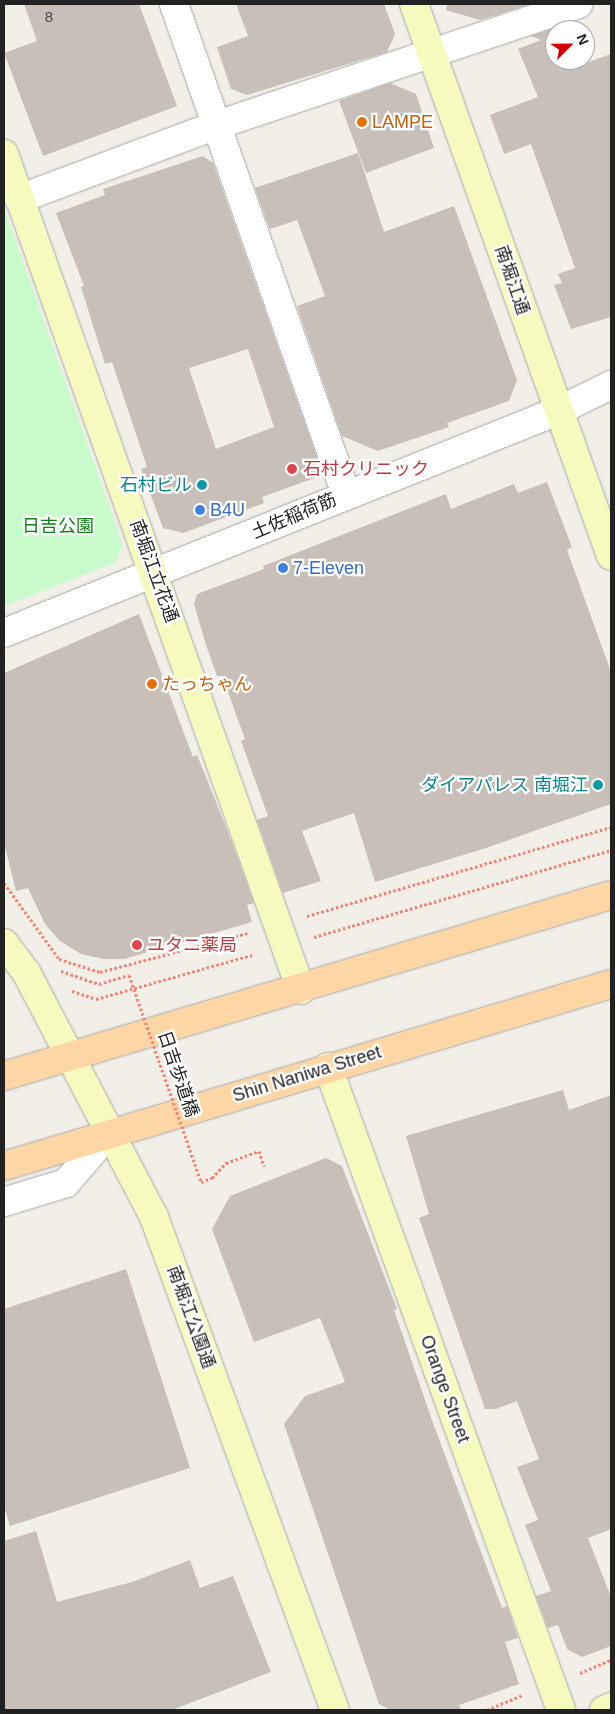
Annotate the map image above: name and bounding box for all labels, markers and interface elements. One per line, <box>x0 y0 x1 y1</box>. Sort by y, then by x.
house number: 8 <box>45 8 53 26</box>
north arrow <box>545 20 595 70</box>
text: N <box>574 32 592 47</box>
place label: LAMPE <box>372 111 433 133</box>
marker: LAMPE <box>356 116 368 128</box>
street label: 南堀江通 <box>490 242 534 318</box>
place label: 石村クリニック <box>303 458 429 480</box>
marker: 石村クリニック <box>285 462 299 476</box>
place label: 石村ビル <box>120 474 192 496</box>
marker: 石村ビル <box>196 479 208 491</box>
street label: 土佐稲荷筋 <box>248 488 340 544</box>
place label: B4U <box>210 499 245 521</box>
marker: B4U <box>194 504 206 516</box>
park label: 日吉公園 <box>22 515 94 537</box>
street label: 南堀江立花通 <box>125 517 183 625</box>
place label: 7-Eleven <box>293 557 364 579</box>
marker: 7-Eleven <box>277 562 289 574</box>
place label: たっちゃん <box>162 673 252 695</box>
marker: たっちゃん <box>146 678 158 690</box>
place label: ダイアパレス 南堀江 <box>421 774 588 796</box>
marker: ダイアパレス 南堀江 <box>592 779 604 791</box>
place label: ユタニ薬局 <box>147 934 237 956</box>
marker: ユタニ薬局 <box>131 939 143 951</box>
street label: 日吉歩道橋 <box>153 1028 203 1120</box>
street label: Shin Naniwa Street <box>230 1041 384 1107</box>
street label: 南堀江公園通 <box>162 1263 220 1371</box>
street label: Orange Street <box>416 1332 474 1446</box>

